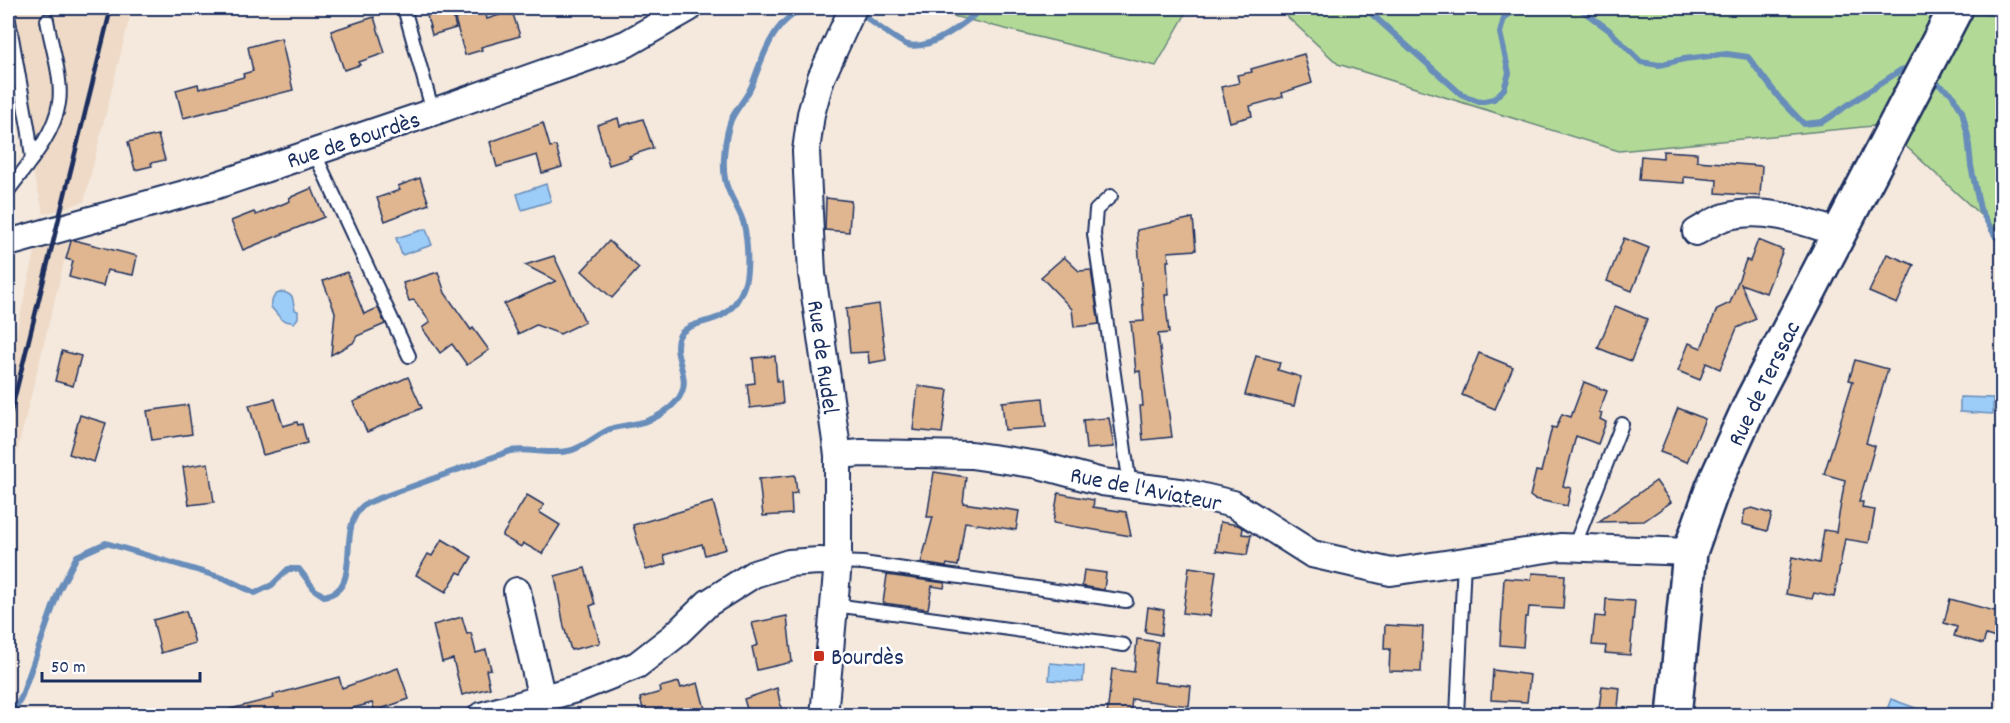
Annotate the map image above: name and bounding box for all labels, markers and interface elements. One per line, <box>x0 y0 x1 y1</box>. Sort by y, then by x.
street label: Rue de Bourdès <box>283 104 425 179</box>
street label: Rue de Rudel <box>796 298 846 417</box>
street label: Rue de Terssac <box>1721 316 1811 453</box>
street label: Rue de l'Aviateur <box>1067 460 1224 522</box>
place label: Bourdès <box>831 642 904 676</box>
scale bar <box>42 645 200 683</box>
marker: Bourdès <box>812 649 826 663</box>
text: 50 m <box>51 656 86 681</box>

